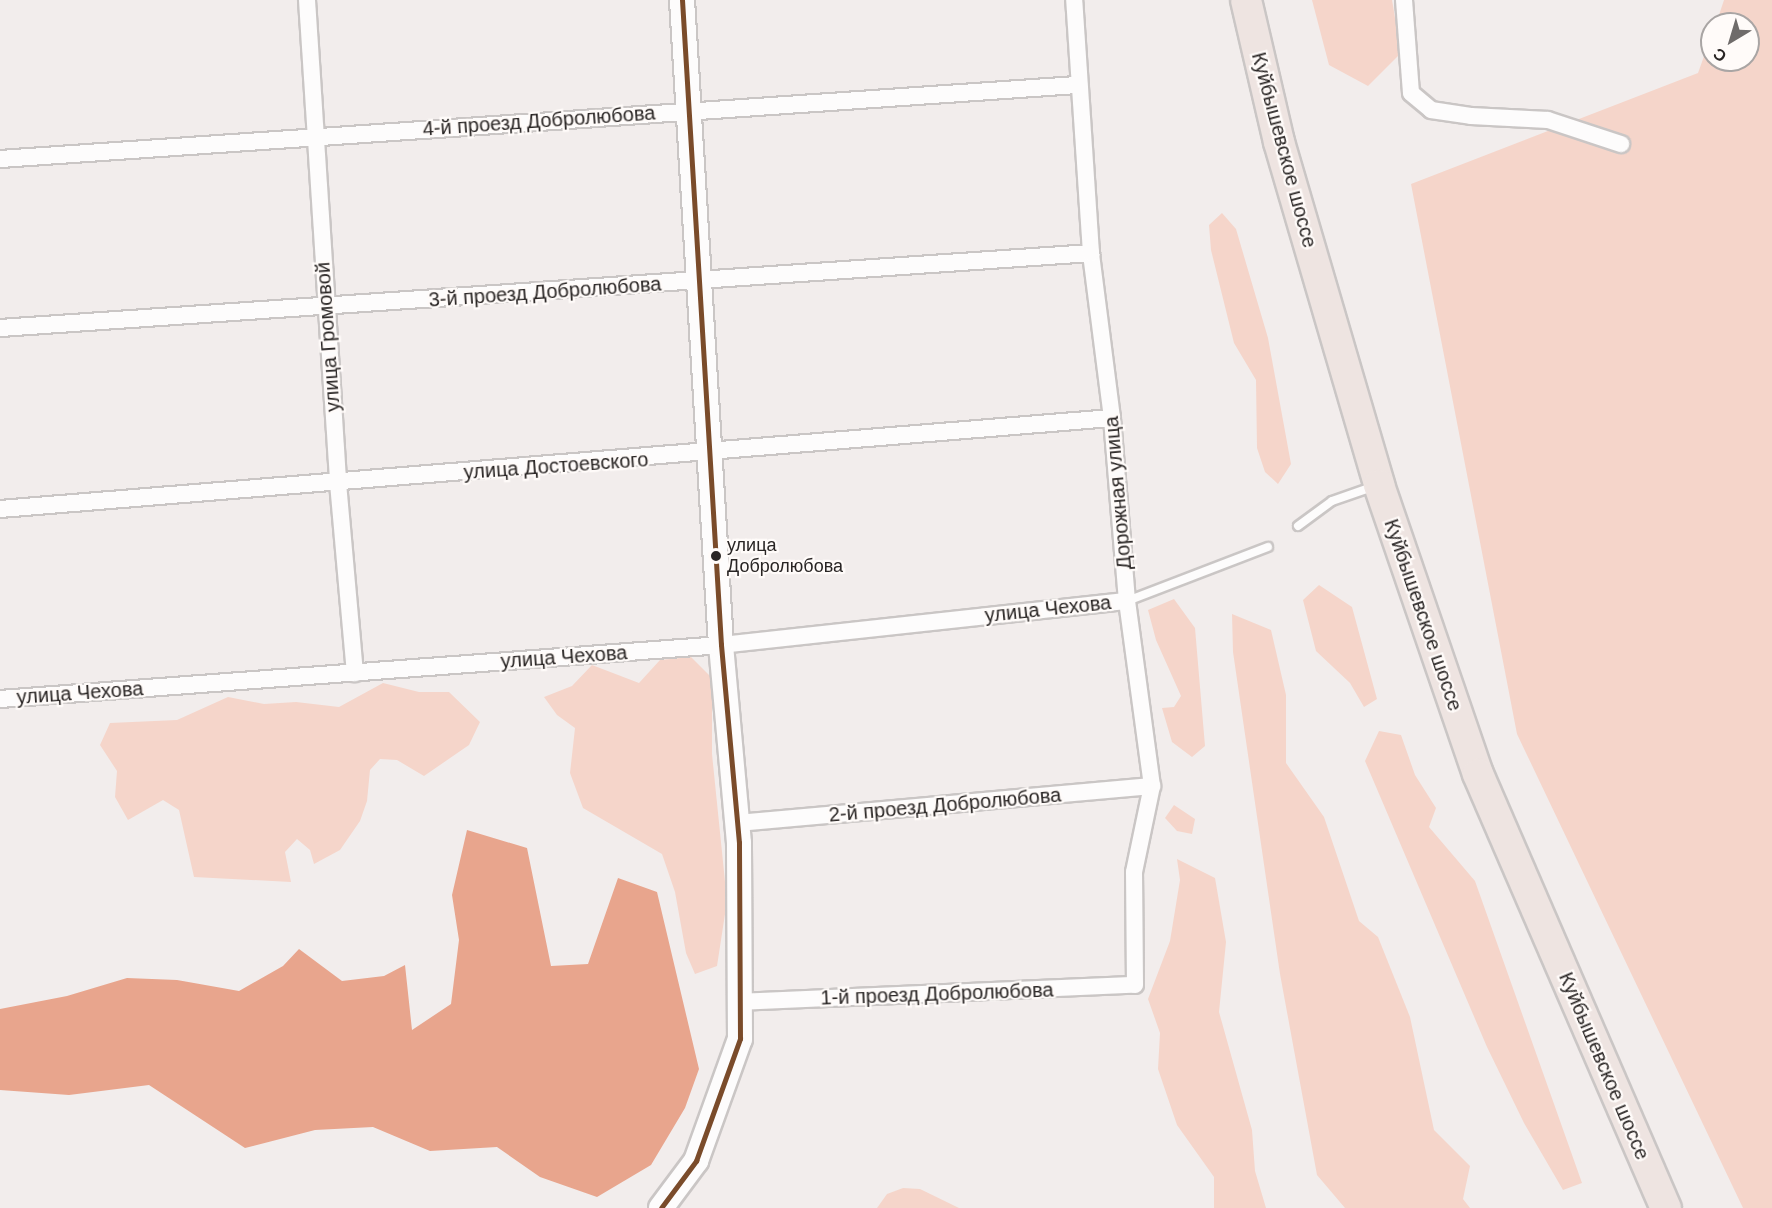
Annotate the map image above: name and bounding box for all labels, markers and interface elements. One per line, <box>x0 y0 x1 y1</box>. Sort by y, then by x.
north arrow <box>1700 12 1760 72</box>
text: С <box>1710 45 1730 65</box>
street label: Куйбышевское шоссе <box>1246 50 1322 250</box>
street label: 4-й проезд Добролюбова <box>422 101 656 141</box>
street label: улица Громовой <box>311 261 345 413</box>
street label: 3-й проезд Добролюбова <box>428 272 662 312</box>
street label: Дорожная улица <box>1099 415 1137 571</box>
street label: улица Достоевского <box>463 448 649 484</box>
street label: Куйбышевское шоссе <box>1379 516 1467 714</box>
place label: улица Добролюбова <box>727 535 843 578</box>
marker: улица Добролюбова <box>710 550 722 562</box>
street label: улица Чехова <box>984 590 1112 628</box>
street label: улица Чехова <box>500 641 628 673</box>
street label: улица Чехова <box>16 677 144 709</box>
street label: 2-й проезд Добролюбова <box>828 783 1062 827</box>
street label: Куйбышевское шоссе <box>1554 969 1654 1163</box>
street label: 1-й проезд Добролюбова <box>820 978 1054 1010</box>

